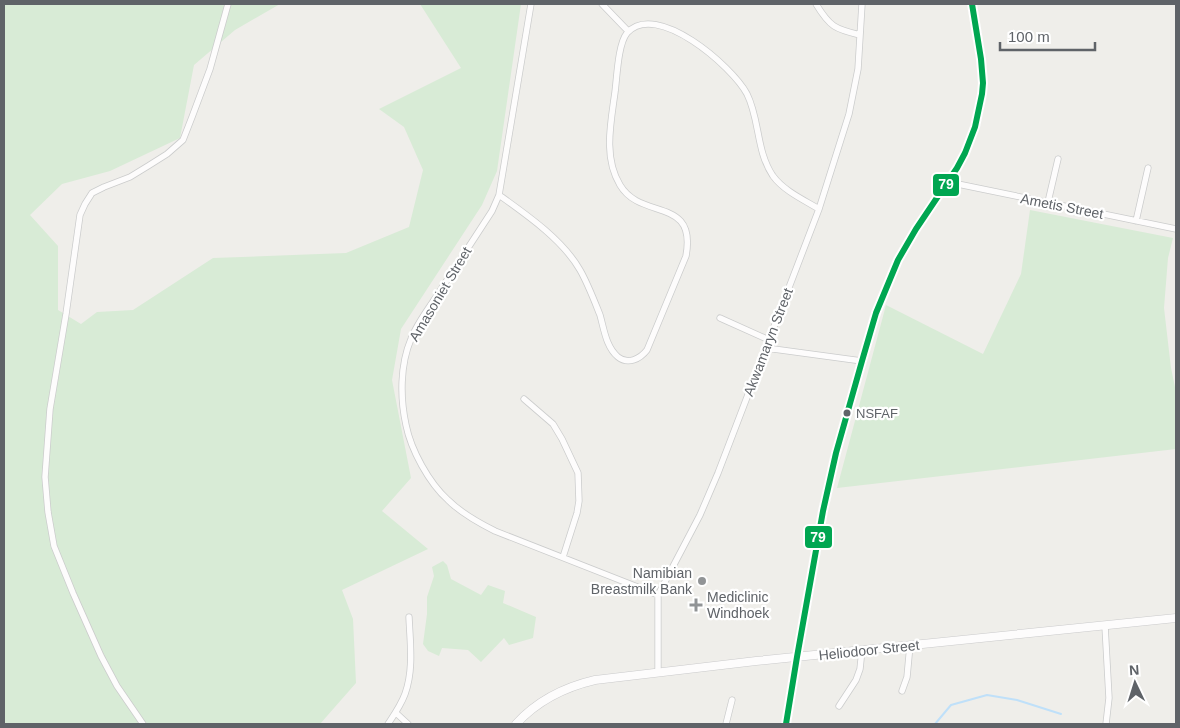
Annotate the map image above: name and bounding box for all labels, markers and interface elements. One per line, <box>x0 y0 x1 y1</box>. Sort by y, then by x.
scale bar <box>1000 20 1095 52</box>
text: 100 m <box>1008 28 1050 45</box>
line badge: 79 <box>932 173 960 197</box>
text: 79 <box>938 176 954 192</box>
street label: Ametis Street <box>1019 190 1105 222</box>
street label: Amasoniet Street <box>405 244 475 344</box>
street label: Akwamaryn Street <box>740 286 796 398</box>
place label: NSFAF <box>856 406 898 421</box>
marker: NSFAF <box>842 408 852 418</box>
line badge: 79 <box>804 525 833 549</box>
text: 79 <box>810 529 826 545</box>
place label: Namibian Breastmilk Bank <box>591 565 693 597</box>
marker: Namibian Breastmilk Bank <box>696 575 708 587</box>
place label: Mediclinic Windhoek <box>707 589 770 621</box>
marker: Mediclinic Windhoek <box>689 598 703 612</box>
street label: Heliodoor Street <box>818 637 920 663</box>
north arrow <box>1110 658 1160 708</box>
text: N <box>1128 662 1140 678</box>

